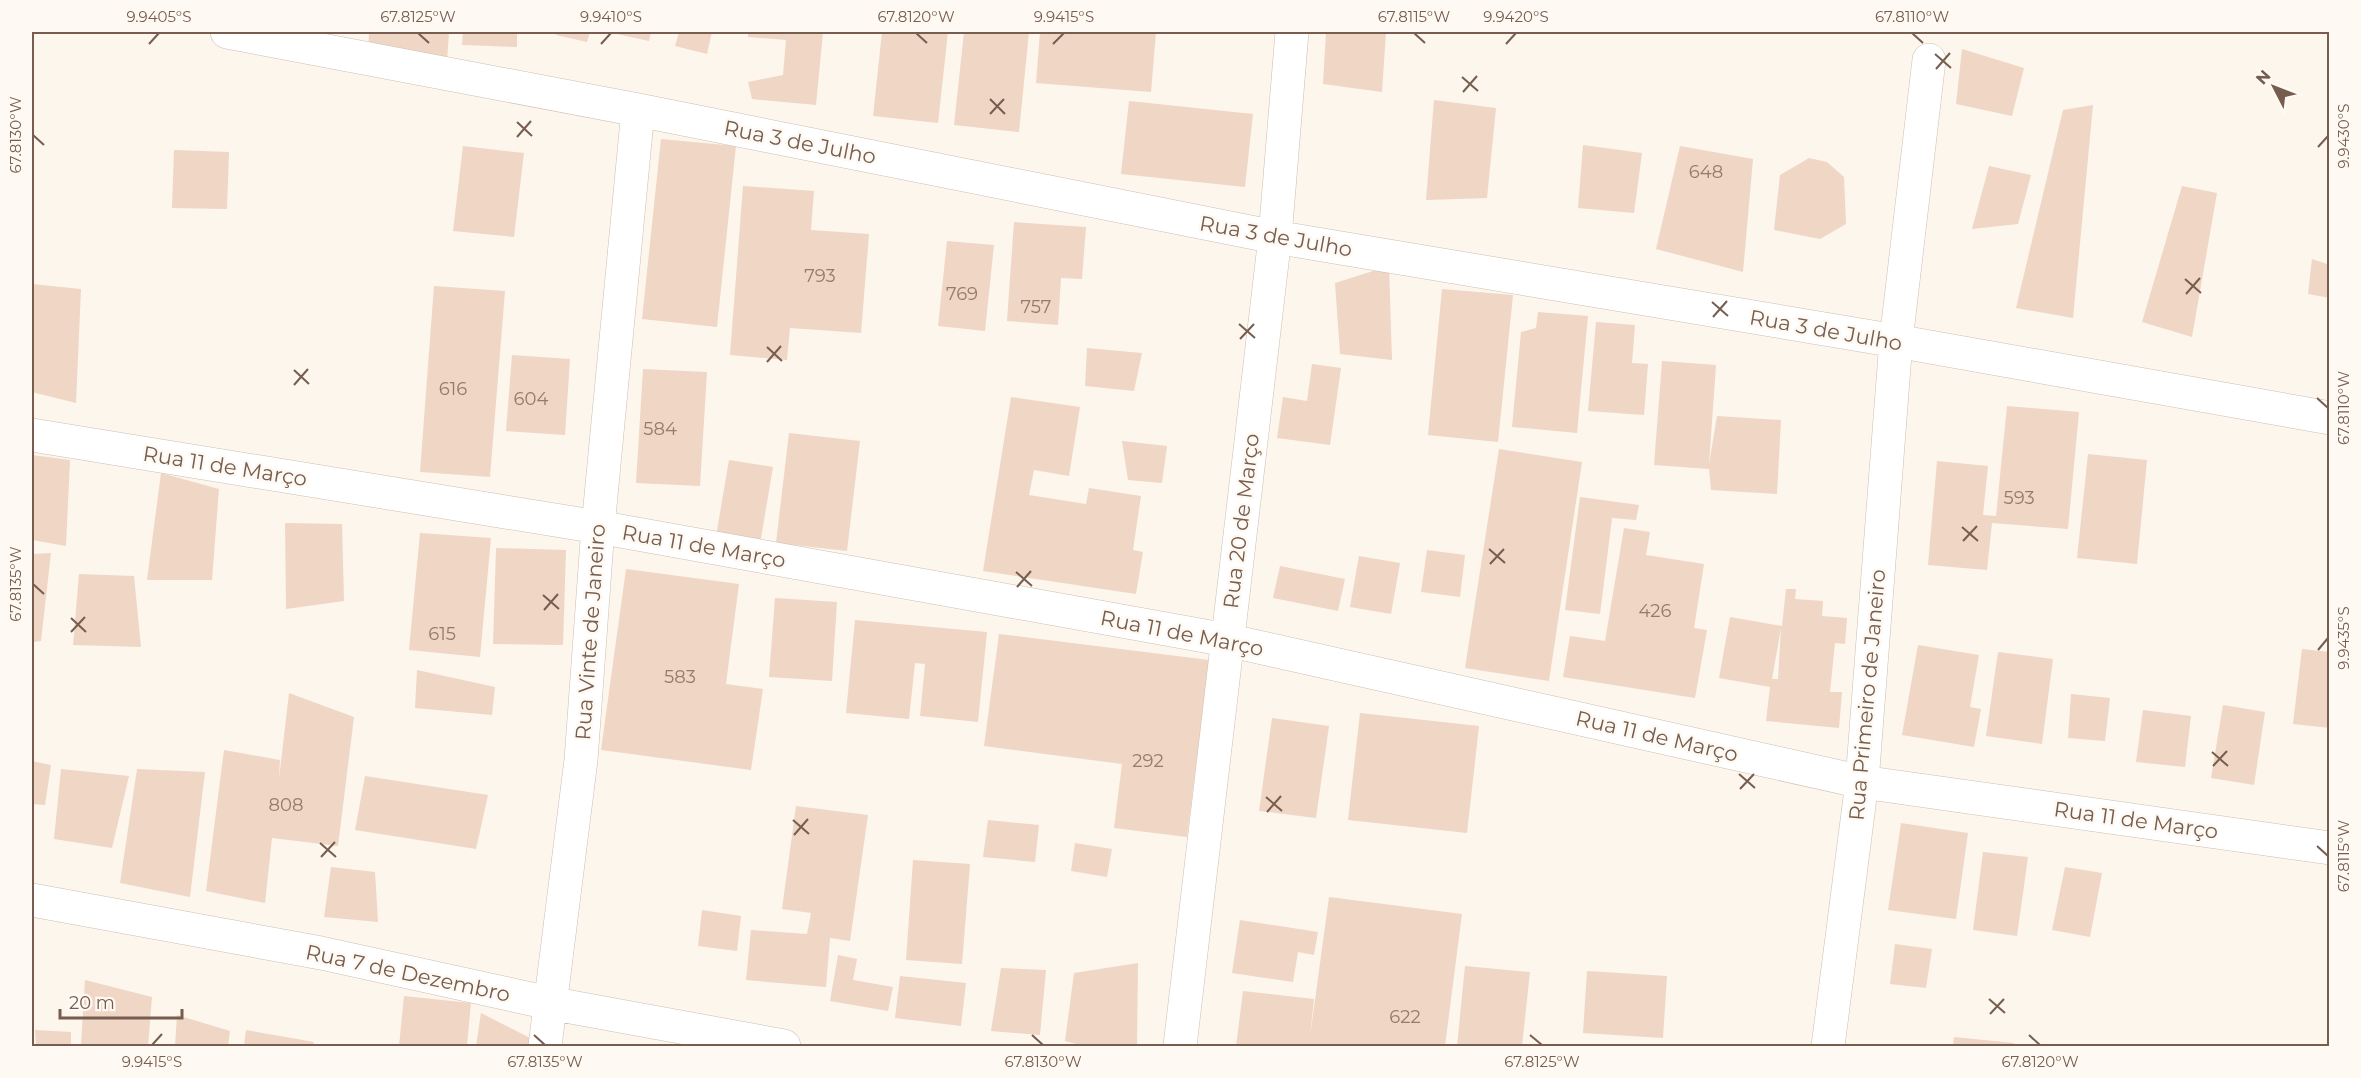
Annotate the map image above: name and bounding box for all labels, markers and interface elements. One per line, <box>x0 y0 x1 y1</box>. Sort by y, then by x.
text: 9.9405°S <box>126 7 192 26</box>
text: 67.8125°W <box>380 7 456 26</box>
text: 9.9410°S <box>580 7 642 26</box>
text: 67.8120°W <box>877 7 955 26</box>
text: 9.9415°S <box>1034 7 1094 26</box>
text: 67.8115°W <box>1378 7 1451 26</box>
text: 9.9420°S <box>1483 7 1549 26</box>
text: 67.8110°W <box>1875 7 1949 26</box>
north arrow <box>2244 57 2304 117</box>
text: N <box>2252 66 2275 88</box>
text: 67.8130°W <box>6 96 25 174</box>
text: 9.9430°S <box>2334 103 2353 169</box>
street label: Rua 3 de Julho <box>722 115 878 169</box>
house number: 648 <box>1689 161 1723 183</box>
street label: Rua 3 de Julho <box>1198 210 1354 262</box>
house number: 793 <box>804 265 836 287</box>
house number: 769 <box>946 283 978 305</box>
house number: 757 <box>1021 296 1051 318</box>
street label: Rua 3 de Julho <box>1748 304 1904 356</box>
text: 67.8110°W <box>2334 371 2353 445</box>
house number: 616 <box>439 378 467 400</box>
house number: 604 <box>514 388 548 410</box>
house number: 584 <box>643 418 677 440</box>
street label: Rua 20 de Março <box>1218 432 1264 610</box>
street label: Rua 11 de Março <box>141 441 309 491</box>
house number: 593 <box>2003 487 2035 509</box>
street label: Rua 11 de Março <box>620 519 788 573</box>
street label: Rua Vinte de Janeiro <box>570 523 610 741</box>
text: 67.8135°W <box>6 546 25 622</box>
street label: Rua Primeiro de Janeiro <box>1844 568 1890 822</box>
house number: 426 <box>1638 600 1672 622</box>
street label: Rua 11 de Março <box>1098 605 1266 661</box>
text: 9.9435°S <box>2334 606 2353 670</box>
house number: 615 <box>428 623 456 645</box>
house number: 583 <box>664 666 696 688</box>
street label: Rua 11 de Março <box>1573 705 1741 767</box>
house number: 292 <box>1132 750 1164 772</box>
house number: 808 <box>269 794 303 816</box>
street label: Rua 11 de Março <box>2052 796 2220 844</box>
text: 67.8115°W <box>2334 819 2353 892</box>
street label: Rua 7 de Dezembro <box>303 939 513 1007</box>
scale bar <box>60 982 182 1020</box>
text: 20 m <box>69 992 115 1014</box>
house number: 622 <box>1389 1006 1421 1028</box>
text: 9.9415°S <box>122 1052 182 1071</box>
text: 67.8135°W <box>507 1052 583 1071</box>
text: 67.8130°W <box>1004 1052 1082 1071</box>
text: 67.8125°W <box>1504 1052 1580 1071</box>
text: 67.8120°W <box>2001 1052 2079 1071</box>

